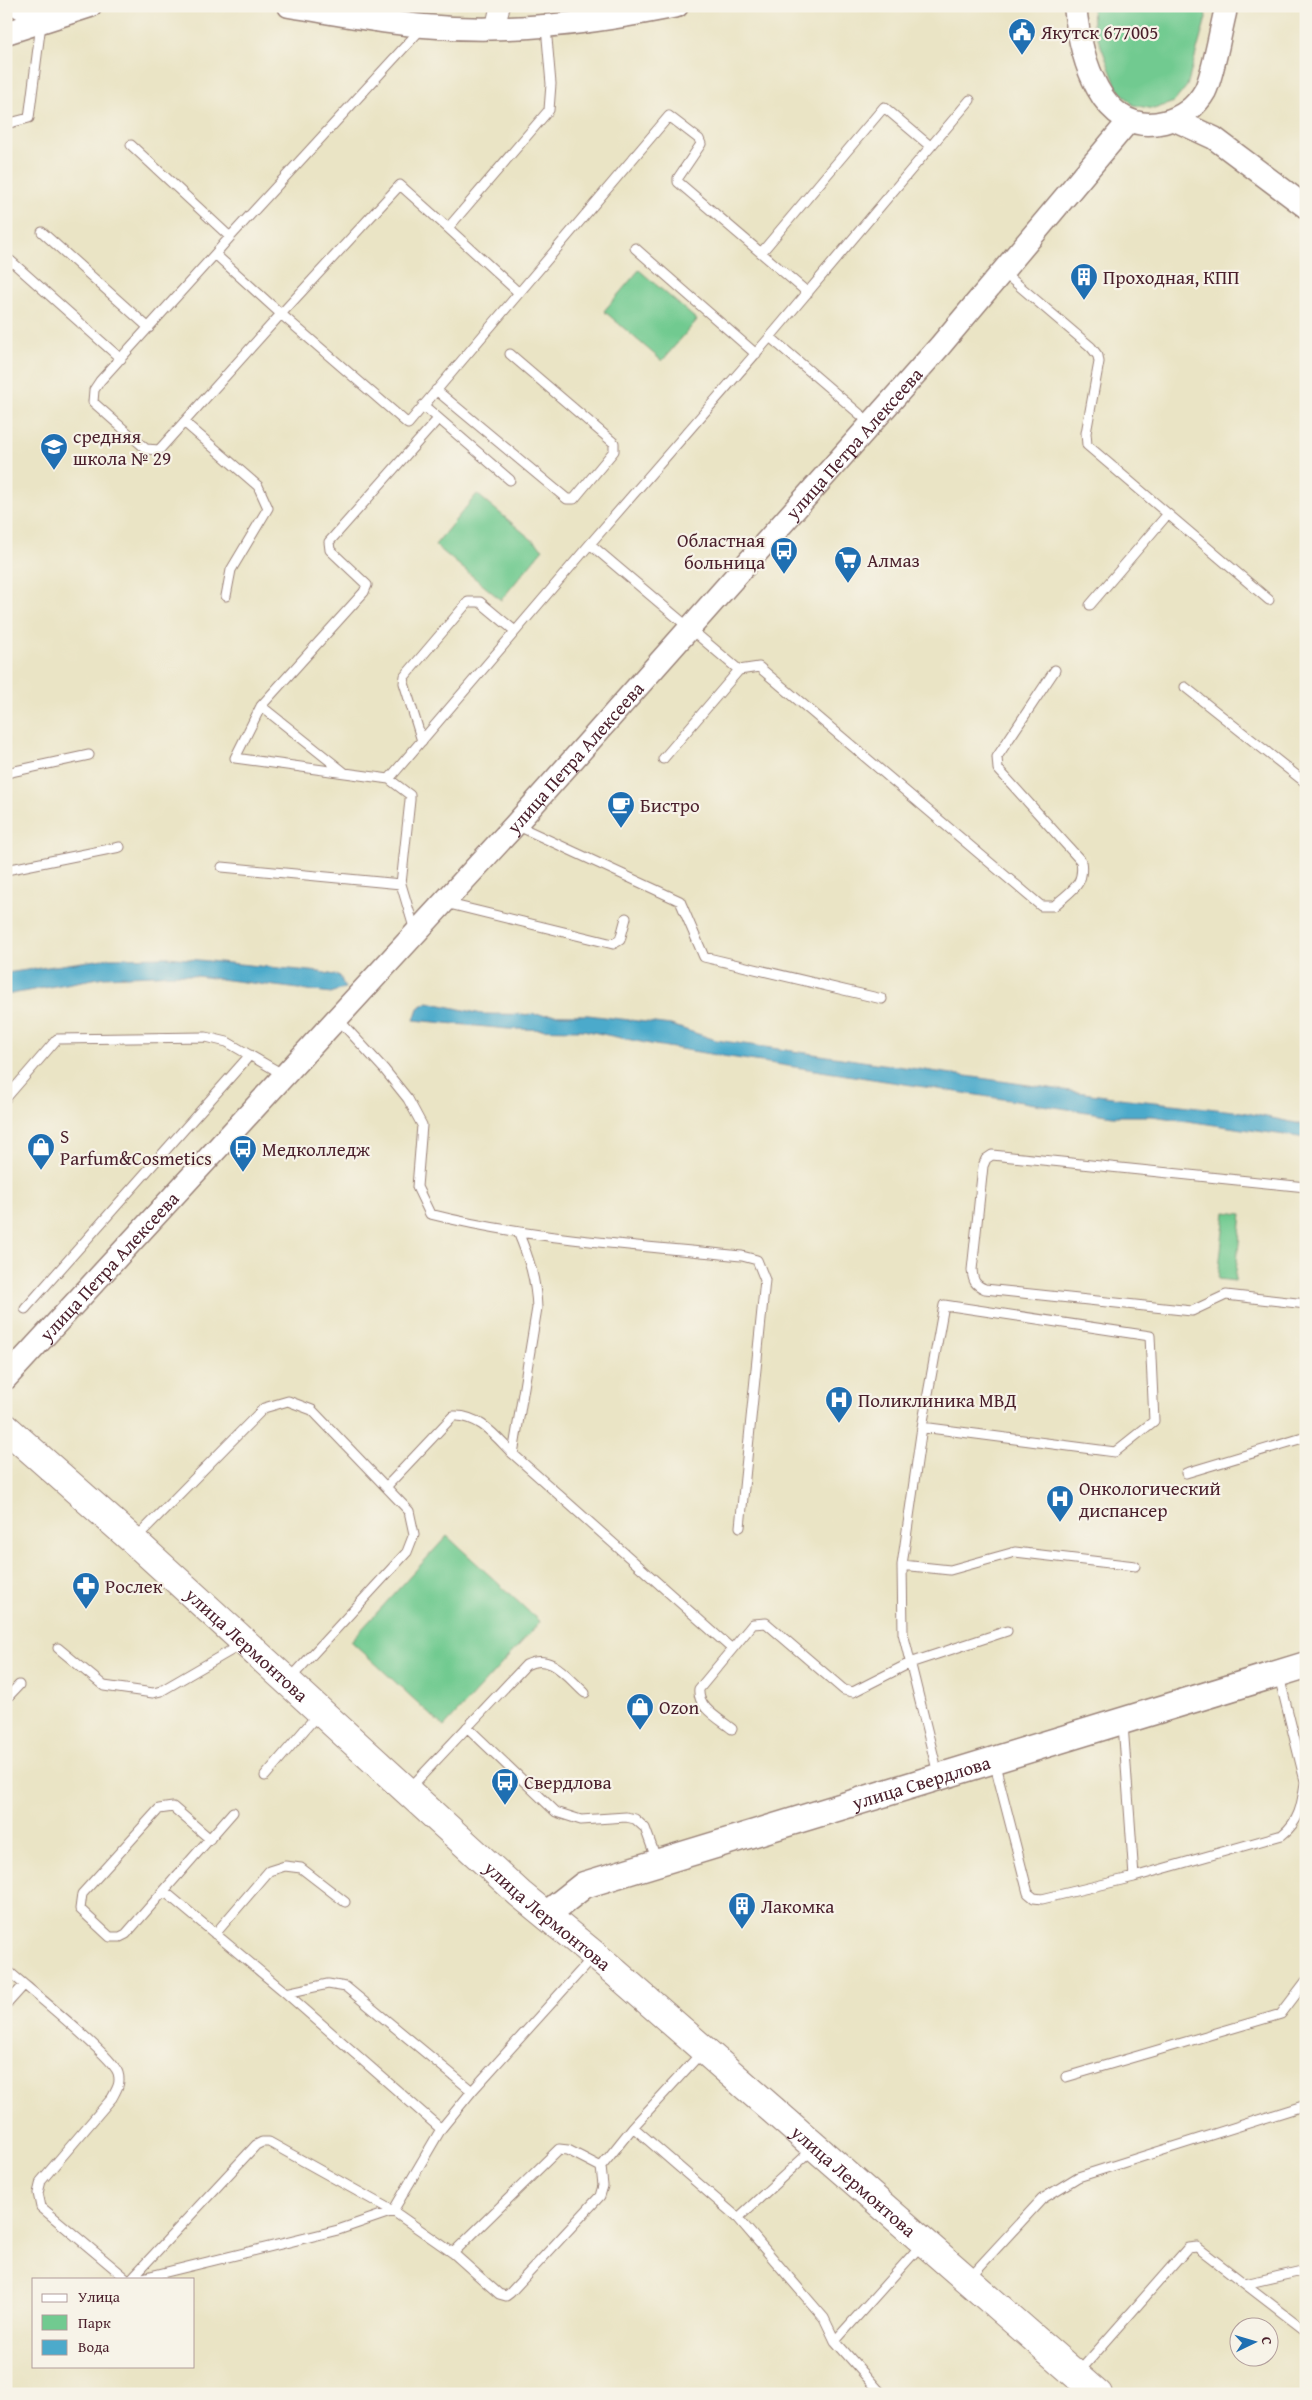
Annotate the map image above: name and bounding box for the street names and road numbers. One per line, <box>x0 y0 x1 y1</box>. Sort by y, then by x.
street label: улица Петра Алексеева <box>778 361 929 526</box>
street label: улица Петра Алексеева <box>499 675 650 840</box>
street label: улица Петра Алексеева <box>32 1185 185 1348</box>
street label: улица Лермонтова <box>178 1580 315 1708</box>
street label: улица Свердлова <box>848 1748 994 1817</box>
street label: улица Лермонтова <box>477 1853 617 1977</box>
street label: улица Лермонтова <box>784 2118 923 2243</box>

